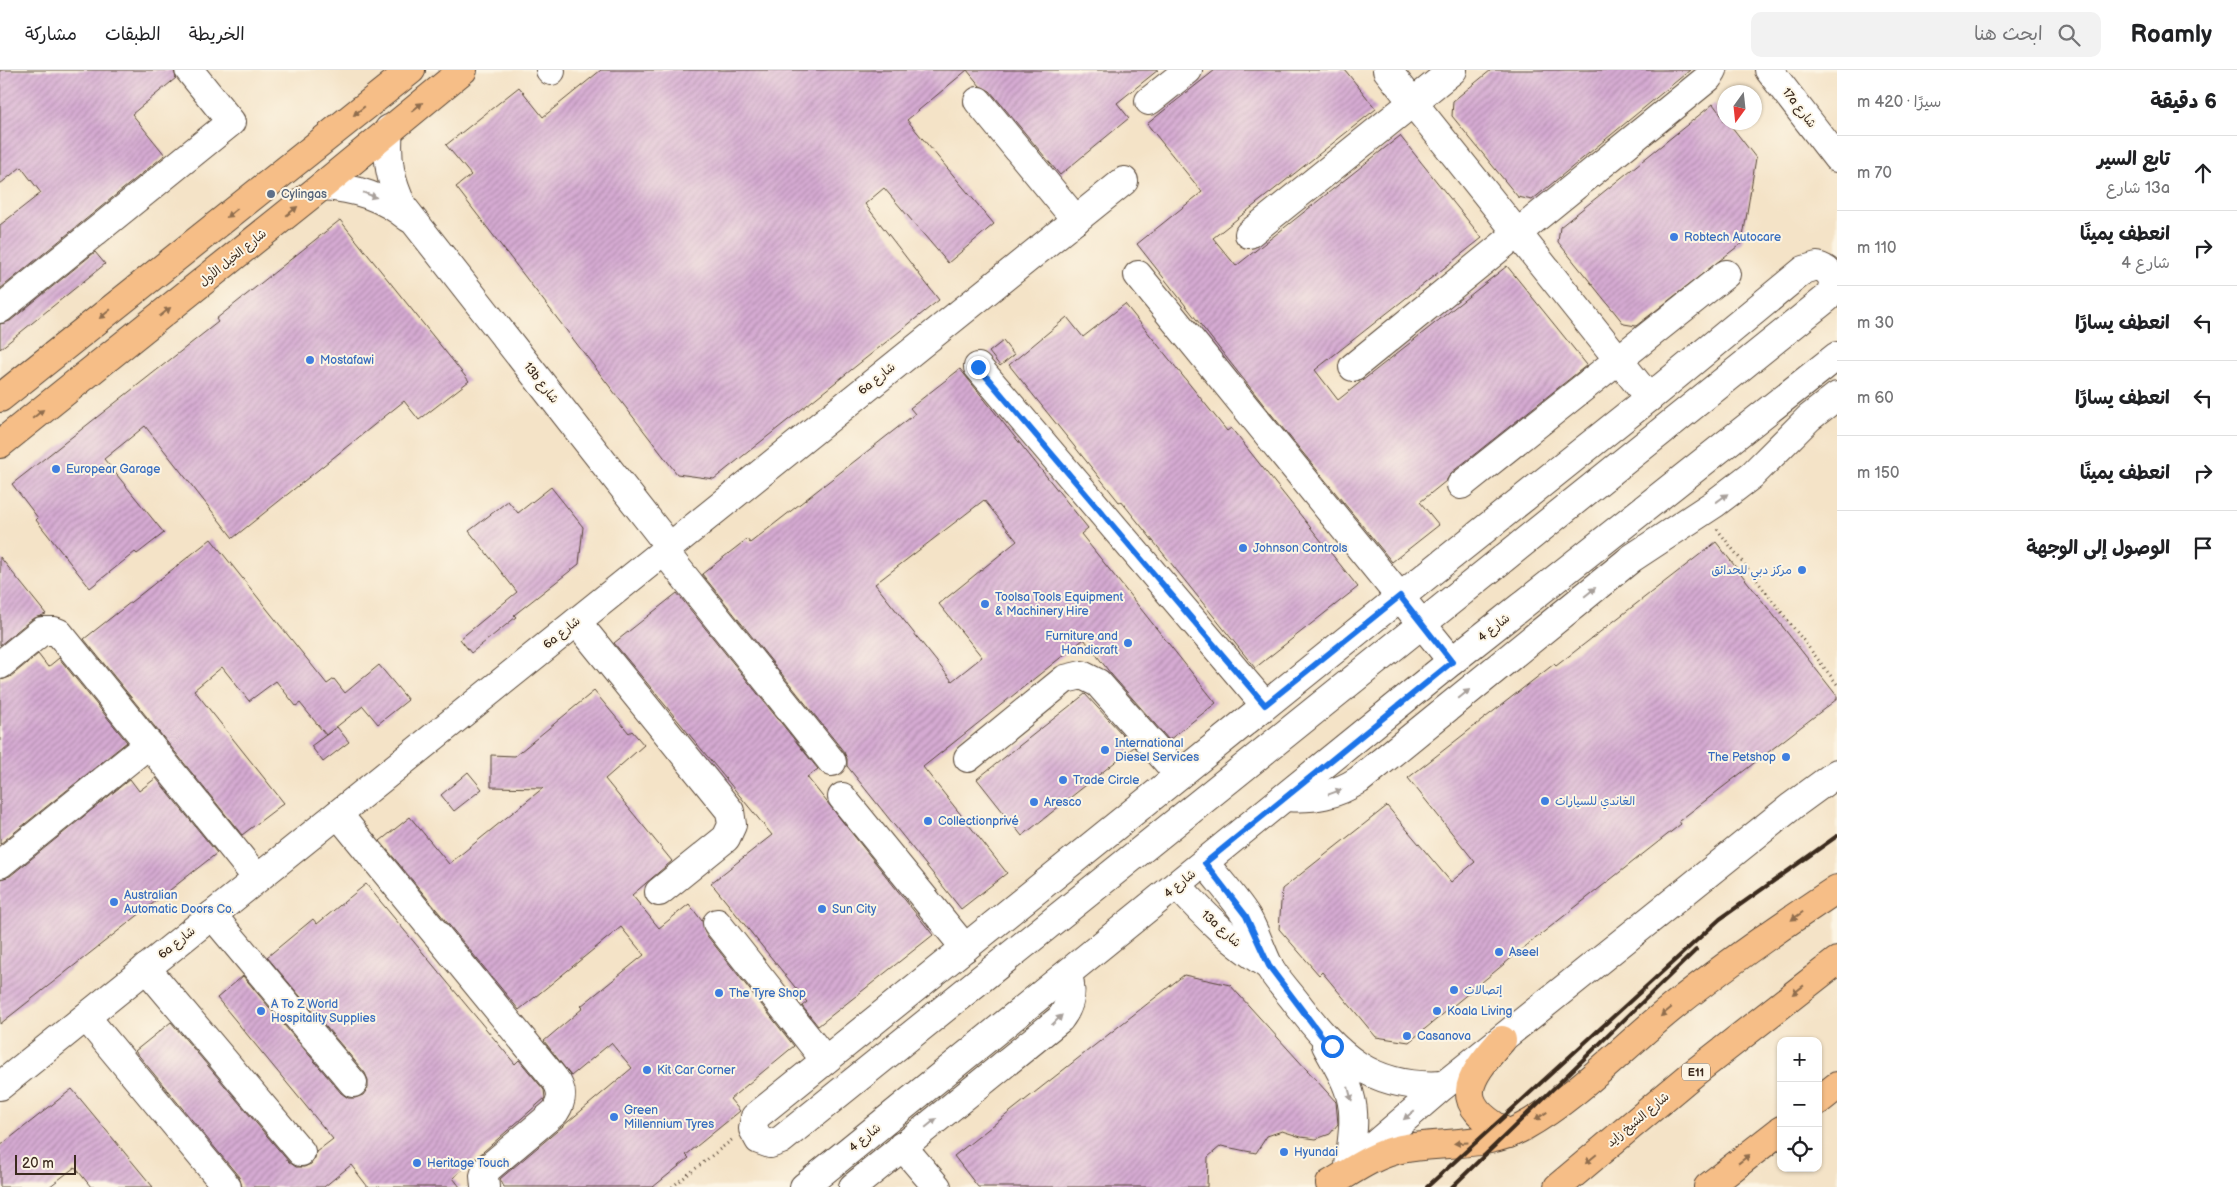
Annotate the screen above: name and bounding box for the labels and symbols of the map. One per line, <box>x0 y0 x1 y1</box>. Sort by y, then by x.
north arrow <box>1717 85 1762 130</box>
street label: 17a شارع <box>1778 85 1819 132</box>
one-way arrow <box>410 102 423 113</box>
one-way arrow <box>353 106 366 117</box>
place label: Cylingas <box>281 187 327 202</box>
marker: Cylingas <box>265 188 277 200</box>
one-way arrow <box>363 191 378 199</box>
one-way arrow <box>285 205 298 216</box>
one-way arrow <box>226 207 239 218</box>
street label: شارع الخيل الأول <box>196 225 270 291</box>
place label: Robtech Autocare <box>1684 230 1781 245</box>
marker: Robtech Autocare <box>1668 231 1680 243</box>
one-way arrow <box>158 307 171 318</box>
one-way arrow <box>98 309 112 319</box>
place label: Mostafawi <box>320 353 374 368</box>
marker: Mostafawi <box>304 354 316 366</box>
route end <box>967 356 990 379</box>
street label: 13b شارع <box>520 359 562 407</box>
street label: 6a شارع <box>855 360 899 399</box>
one-way arrow <box>31 409 45 419</box>
place label: Europear Garage <box>66 462 160 477</box>
marker: Europear Garage <box>50 463 62 475</box>
one-way arrow <box>1716 493 1729 503</box>
place label: Johnson Controls <box>1253 541 1347 556</box>
marker: Johnson Controls <box>1237 542 1249 554</box>
place label: مركز دبي للحدائق <box>1712 563 1792 581</box>
marker: مركز دبي للحدائق <box>1796 564 1808 576</box>
one-way arrow <box>1583 586 1596 597</box>
place label: Toolsa Tools Equipment & Machinery Hire <box>995 590 1123 619</box>
marker: Toolsa Tools Equipment & Machinery Hire <box>979 598 991 610</box>
street label: شارع 4 <box>1475 611 1514 646</box>
street label: 6a شارع <box>540 614 584 653</box>
place label: Furniture and Handicraft <box>1045 629 1118 658</box>
marker: Furniture and Handicraft <box>1122 637 1134 649</box>
one-way arrow <box>1457 689 1470 700</box>
place label: International Diesel Services <box>1115 736 1199 765</box>
marker: International Diesel Services <box>1099 744 1111 756</box>
place label: The Petshop <box>1708 750 1776 765</box>
marker: The Petshop <box>1780 751 1792 763</box>
place label: Trade Circle <box>1073 773 1139 788</box>
marker: Trade Circle <box>1057 774 1069 786</box>
one-way arrow <box>1328 788 1343 796</box>
place label: الغاندي للسيارات <box>1555 794 1635 810</box>
place label: Aresco <box>1044 795 1082 810</box>
marker: الغاندي للسيارات <box>1539 795 1551 807</box>
marker: Aresco <box>1028 796 1040 808</box>
place label: Collectionprivé <box>938 814 1019 829</box>
marker: Collectionprivé <box>922 815 934 827</box>
street label: شارع 4 <box>1161 867 1200 902</box>
place label: Australian Automatic Doors Co. <box>124 888 234 917</box>
marker: Australian Automatic Doors Co. <box>108 896 120 908</box>
place label: Sun City <box>832 902 877 917</box>
marker: Sun City <box>816 903 828 915</box>
street label: 13a شارع <box>1197 907 1244 951</box>
one-way arrow <box>1790 911 1804 921</box>
street label: 6a شارع <box>155 924 199 963</box>
place label: Aseel <box>1509 945 1539 960</box>
marker: Aseel <box>1493 946 1505 958</box>
place label: إتصالات <box>1464 983 1502 998</box>
marker: إتصالات <box>1448 984 1460 996</box>
one-way arrow <box>1792 985 1805 996</box>
place label: The Tyre Shop <box>729 986 806 1001</box>
marker: The Tyre Shop <box>713 987 725 999</box>
place label: A To Z World Hospitality Supplies <box>271 997 376 1026</box>
place label: Koala Living <box>1447 1004 1512 1019</box>
marker: A To Z World Hospitality Supplies <box>255 1005 267 1017</box>
marker: Koala Living <box>1431 1005 1443 1017</box>
one-way arrow <box>1660 1007 1673 1018</box>
one-way arrow <box>1051 1014 1063 1026</box>
place label: Casanova <box>1417 1029 1471 1044</box>
marker: Casanova <box>1401 1030 1413 1042</box>
route start <box>1321 1035 1344 1058</box>
place label: Kit Car Corner <box>657 1063 736 1078</box>
marker: Kit Car Corner <box>641 1064 653 1076</box>
road number: E11 <box>1682 1064 1710 1080</box>
one-way arrow <box>1346 1087 1354 1102</box>
street label: شارع الشيخ زايد <box>1604 1089 1673 1151</box>
place label: Green Millennium Tyres <box>624 1103 714 1132</box>
one-way arrow <box>1403 1109 1416 1120</box>
marker: Green Millennium Tyres <box>608 1111 620 1123</box>
one-way arrow <box>1534 1111 1547 1121</box>
one-way arrow <box>924 1117 937 1128</box>
street label: شارع 4 <box>846 1121 885 1156</box>
one-way arrow <box>1453 1139 1469 1147</box>
place label: Hyundai <box>1294 1145 1338 1160</box>
marker: Hyundai <box>1278 1146 1290 1158</box>
scale bar <box>15 1152 76 1175</box>
one-way arrow <box>1585 1153 1597 1165</box>
one-way arrow <box>1738 1153 1751 1164</box>
place label: Heritage Touch <box>427 1156 510 1171</box>
marker: Heritage Touch <box>411 1157 423 1169</box>

